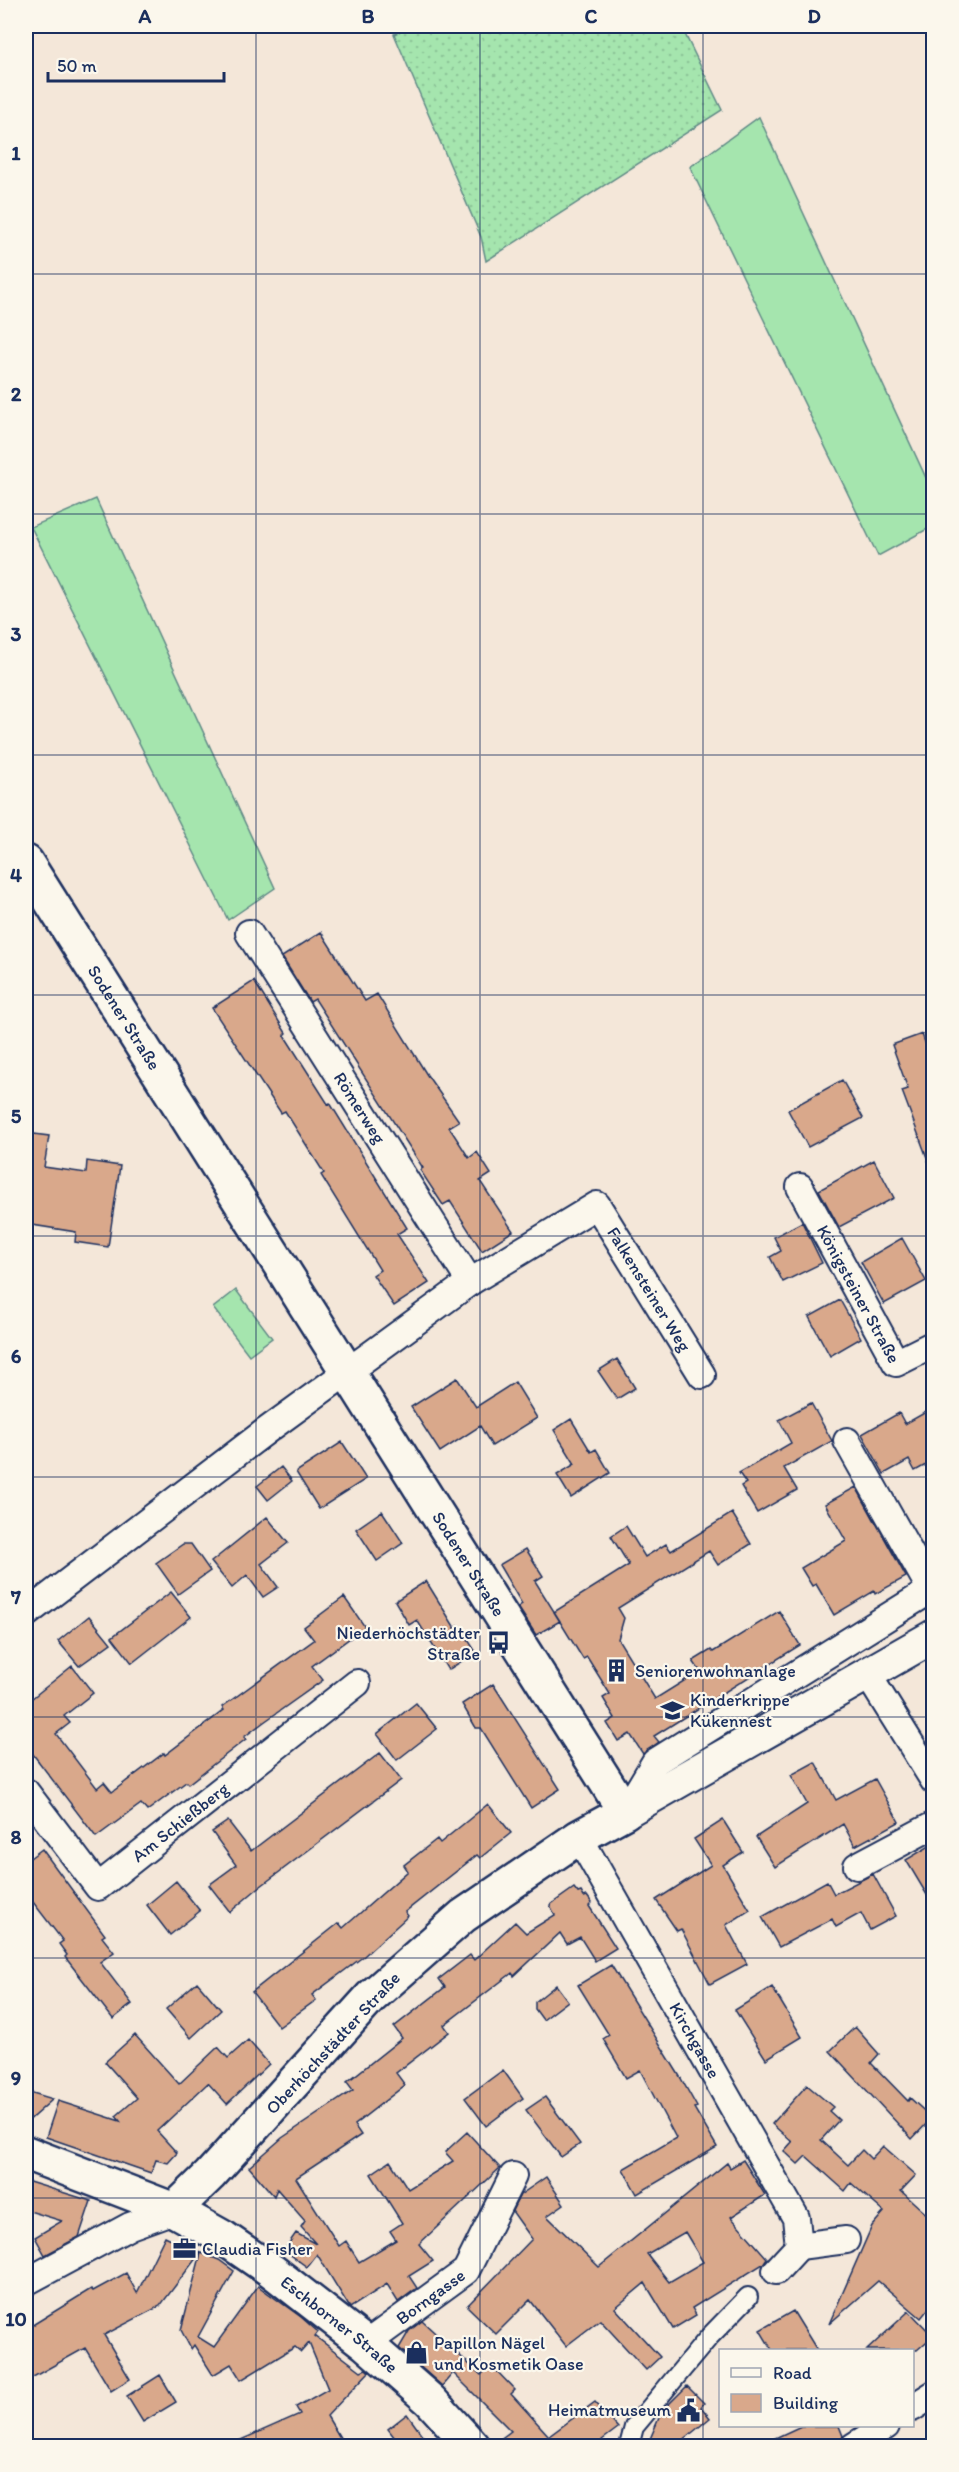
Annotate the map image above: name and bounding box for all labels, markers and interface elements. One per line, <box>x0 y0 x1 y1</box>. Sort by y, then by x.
text: A <box>138 4 152 28</box>
text: B <box>362 4 375 28</box>
text: C <box>585 4 598 28</box>
text: D <box>807 4 821 28</box>
scale bar <box>48 45 224 83</box>
text: 50 m <box>57 55 97 77</box>
text: 1 <box>11 141 21 165</box>
text: 2 <box>11 382 22 406</box>
text: 3 <box>11 622 22 646</box>
text: 4 <box>10 863 22 887</box>
street label: Sodener Straße <box>83 961 165 1074</box>
street label: Römerweg <box>329 1068 391 1148</box>
text: 5 <box>11 1104 22 1128</box>
street label: Königsteiner Straße <box>812 1221 905 1367</box>
street label: Falkensteiner Weg <box>602 1223 696 1356</box>
text: 6 <box>11 1344 22 1368</box>
street label: Sodener Straße <box>427 1507 510 1621</box>
text: 7 <box>10 1585 21 1609</box>
place label: Niederhöchstädter Straße <box>336 1622 481 1665</box>
bus stop icon: Niederhöchstädter Straße <box>485 1630 511 1656</box>
building icon: Seniorenwohnanlage <box>604 1658 630 1684</box>
place label: Seniorenwohnanlage <box>635 1660 796 1682</box>
place label: Kinderkrippe Kükennest <box>690 1689 790 1732</box>
school or university icon: Kinderkrippe Kükennest <box>659 1697 685 1723</box>
street label: Am Schießberg <box>128 1777 234 1867</box>
text: 8 <box>11 1825 22 1849</box>
street label: Oberhöchstädter Straße <box>261 1967 405 2119</box>
street label: Kirchgasse <box>664 1998 725 2082</box>
text: 9 <box>11 2066 21 2090</box>
office icon: Claudia Fisher <box>171 2236 197 2262</box>
place label: Claudia Fisher <box>202 2238 313 2260</box>
street label: Borngasse <box>392 2264 470 2329</box>
street label: Eschborner Straße <box>276 2271 403 2378</box>
text: 10 <box>5 2307 27 2331</box>
place label: Papillon Nägel und Kosmetik Oase <box>434 2332 584 2375</box>
shop icon: Papillon Nägel und Kosmetik Oase <box>403 2340 429 2366</box>
legend <box>719 2349 914 2427</box>
text: Road <box>773 2362 812 2384</box>
text: Building <box>773 2392 839 2414</box>
public building icon: Heimatmuseum <box>676 2397 702 2423</box>
place label: Heimatmuseum <box>548 2399 672 2421</box>

